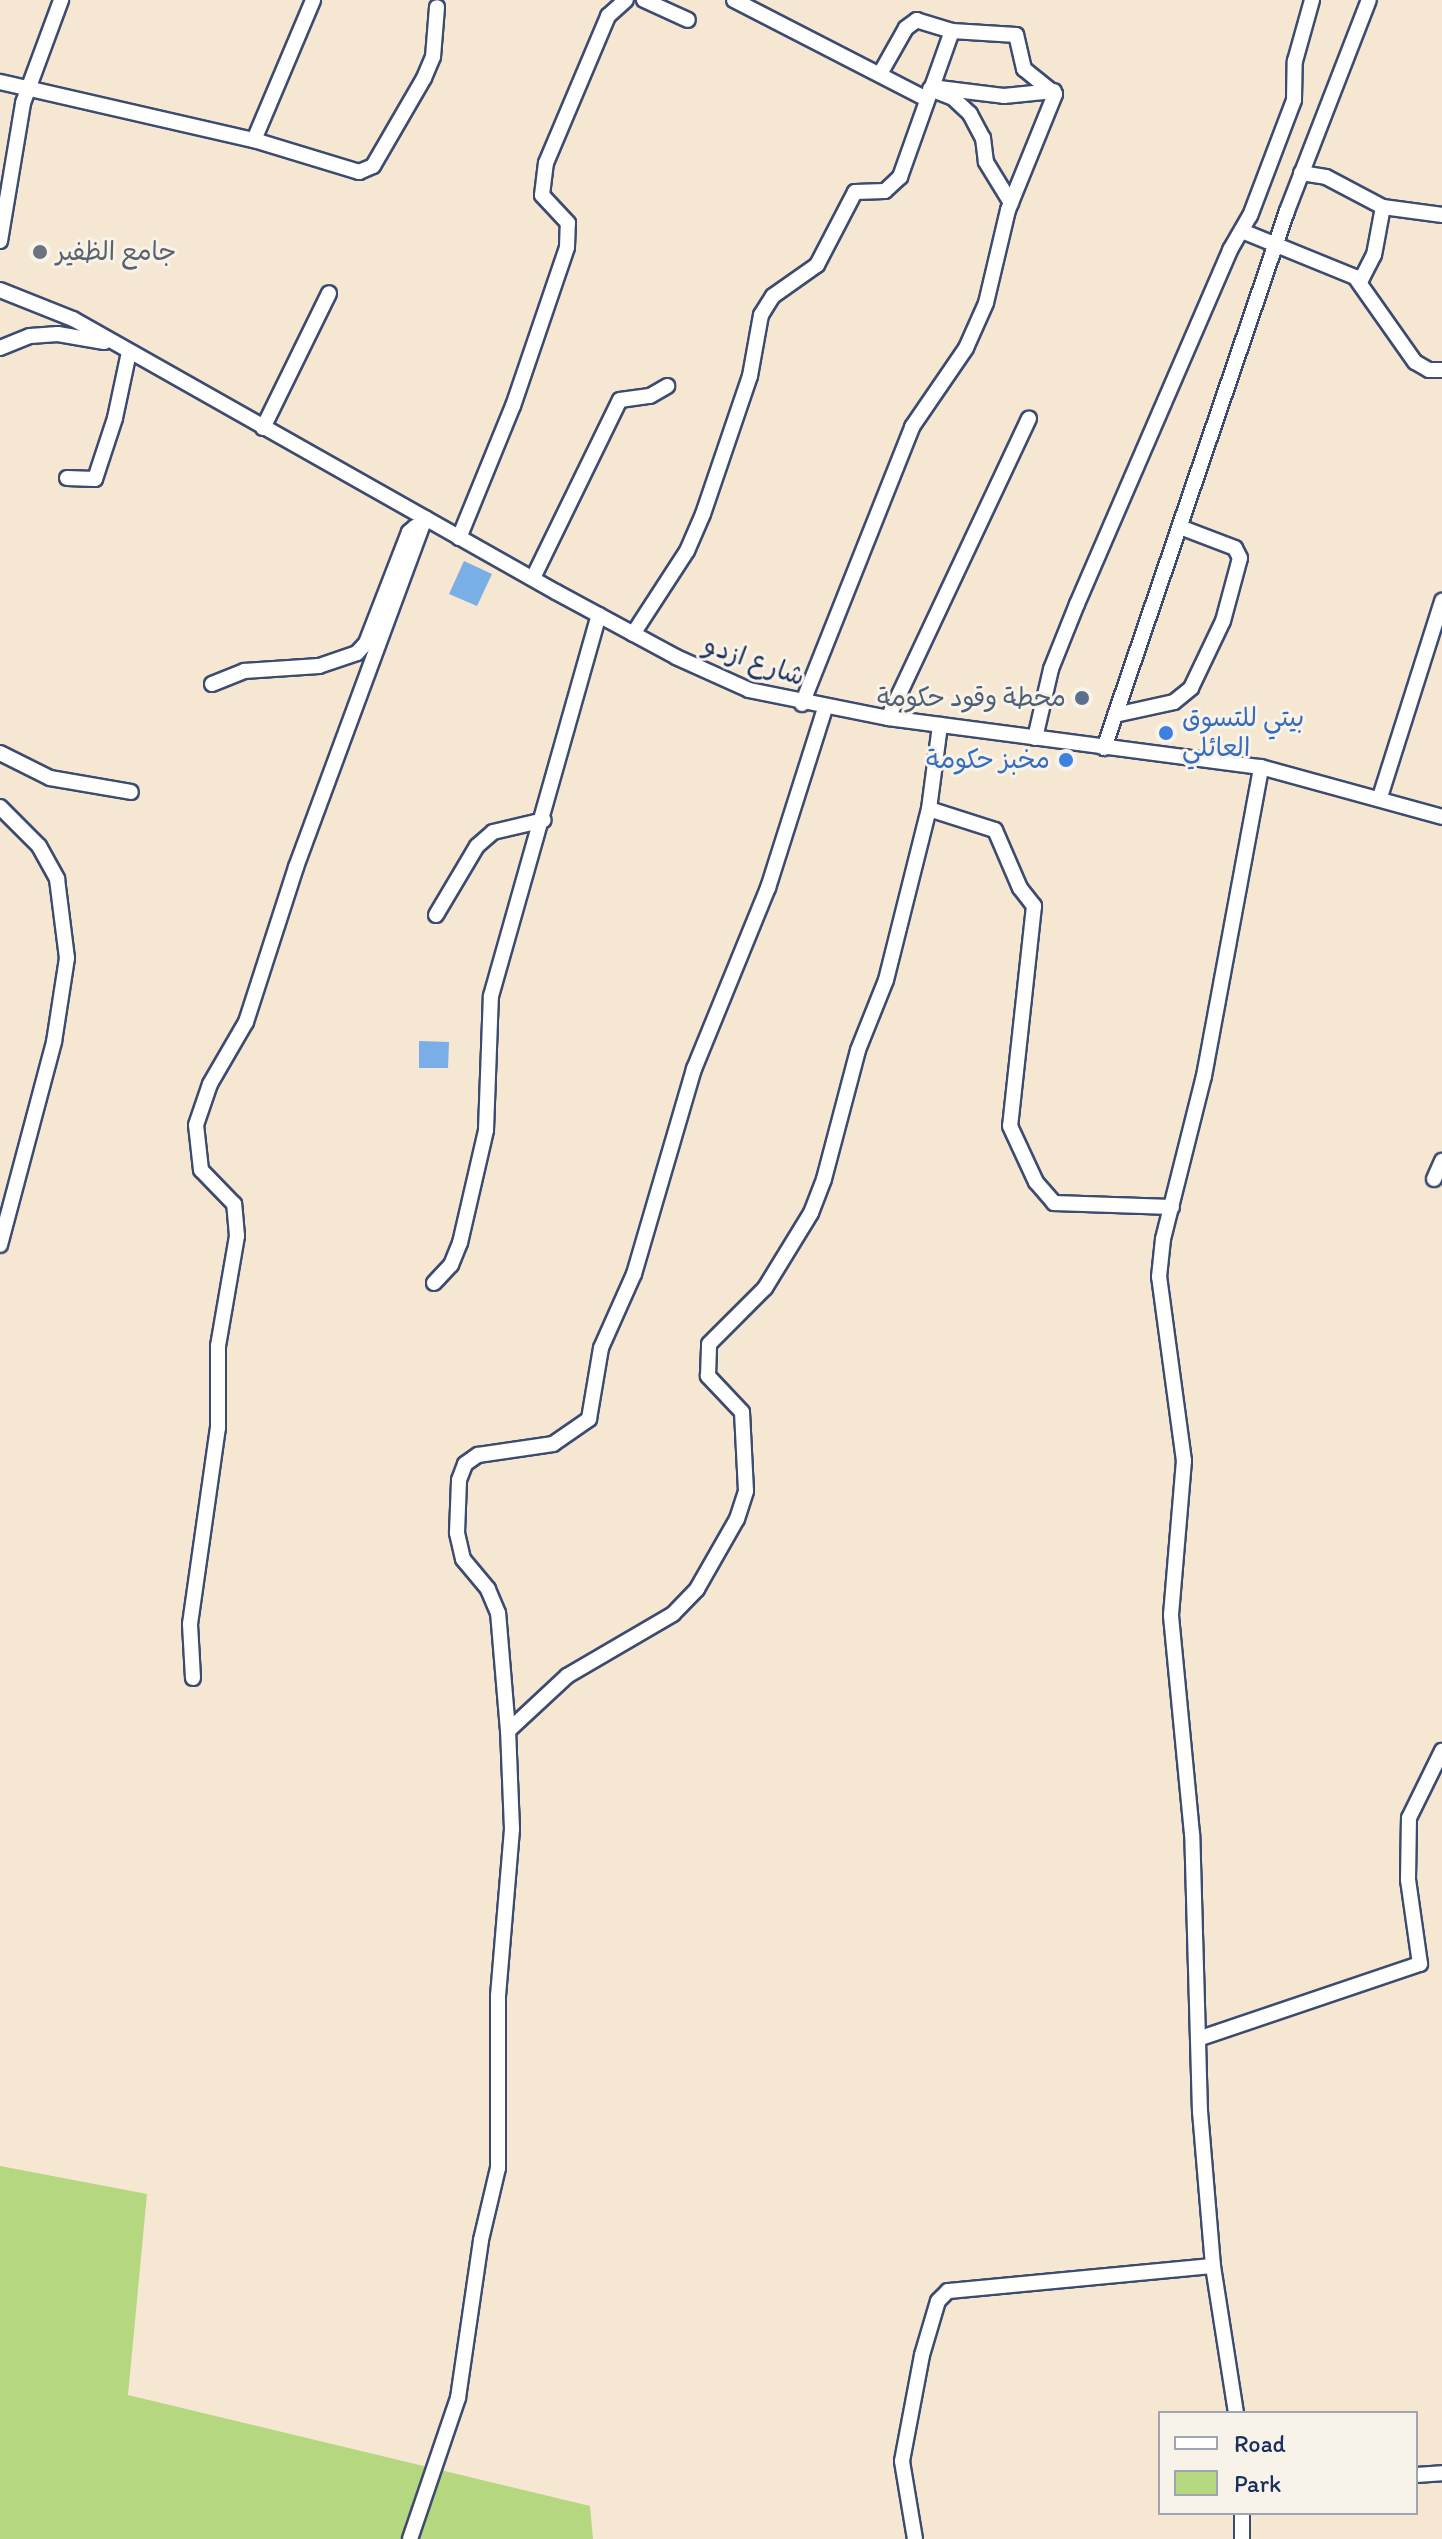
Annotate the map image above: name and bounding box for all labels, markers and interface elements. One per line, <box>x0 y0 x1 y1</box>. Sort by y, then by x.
place label: جامع الظفير <box>56 236 176 268</box>
marker: جامع الظفير <box>31 243 49 261</box>
street label: شارع ازدو <box>699 629 809 693</box>
place label: محطة وقود حكومة <box>877 682 1066 714</box>
marker: محطة وقود حكومة <box>1073 689 1091 707</box>
place label: بيتي للتسوق العائلي <box>1182 702 1304 764</box>
marker: بيتي للتسوق العائلي <box>1157 724 1175 742</box>
place label: مخبز حكومة <box>926 744 1050 776</box>
marker: مخبز حكومة <box>1057 751 1075 769</box>
legend <box>1158 2411 1418 2515</box>
text: Road <box>1234 2429 1286 2458</box>
text: Park <box>1234 2469 1281 2498</box>

